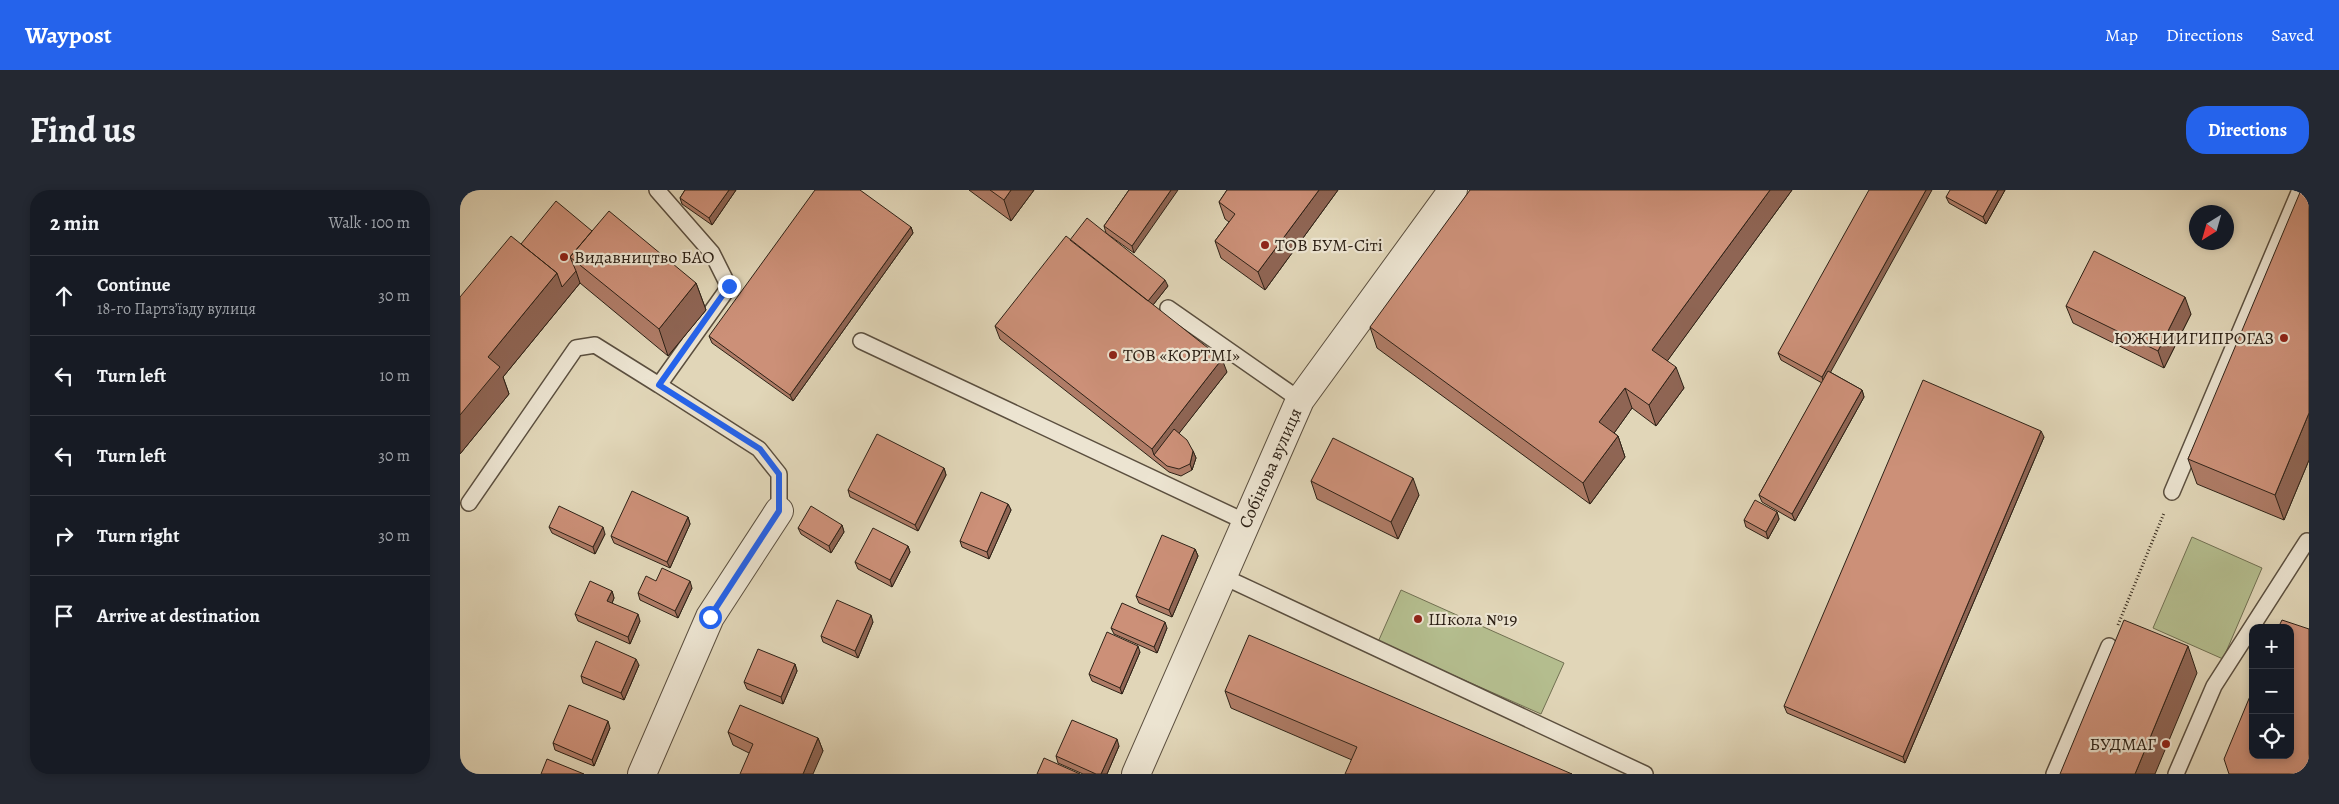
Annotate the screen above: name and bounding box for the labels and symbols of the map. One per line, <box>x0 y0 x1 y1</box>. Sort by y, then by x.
north arrow <box>2189 205 2234 250</box>
place label: ТОВ БУМ-Сіті <box>1275 233 1383 257</box>
marker: ТОВ БУМ-Сіті <box>1259 239 1271 251</box>
place label: Видавництво БАО <box>574 245 715 269</box>
marker: Видавництво БАО <box>558 251 570 263</box>
route end <box>718 275 741 298</box>
place label: ЮЖНИИГИПРОГАЗ <box>2114 326 2274 350</box>
marker: ЮЖНИИГИПРОГАЗ <box>2278 332 2290 344</box>
place label: ТОВ «КОРТМІ» <box>1123 343 1240 367</box>
marker: ТОВ «КОРТМІ» <box>1107 349 1119 361</box>
street label: Собінова вулиця <box>1233 404 1307 532</box>
route start <box>699 606 722 629</box>
place label: Школа №19 <box>1428 607 1517 631</box>
marker: Школа №19 <box>1412 613 1424 625</box>
place label: БУДМАГ <box>2089 732 2156 756</box>
marker: БУДМАГ <box>2160 738 2172 750</box>

